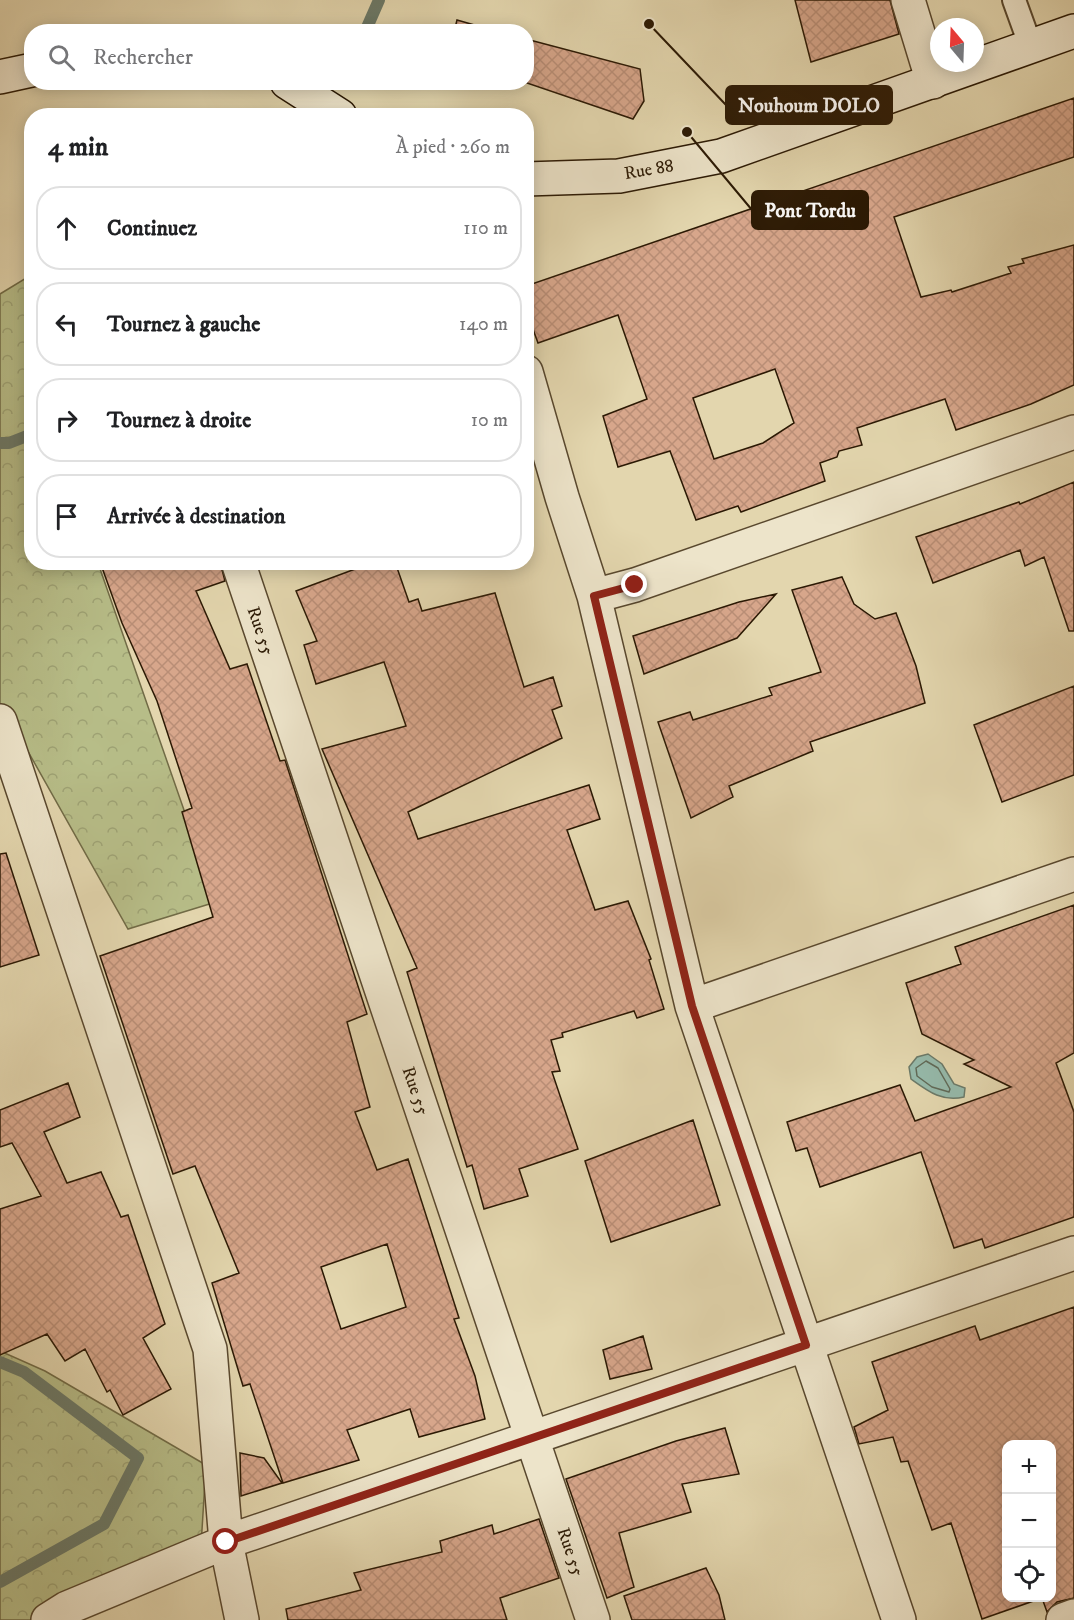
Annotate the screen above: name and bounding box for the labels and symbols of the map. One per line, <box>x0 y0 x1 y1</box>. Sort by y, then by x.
north arrow <box>930 18 984 72</box>
callout: Nouhoum DOLO <box>726 86 892 124</box>
text: Nouhoum DOLO <box>738 94 880 119</box>
street label: Rue 88 <box>622 155 676 185</box>
callout: Pont Tordu <box>752 191 868 229</box>
text: Pont Tordu <box>764 199 856 224</box>
route end <box>621 571 647 597</box>
street label: Rue 55 <box>241 604 279 658</box>
street label: Rue 55 <box>396 1064 434 1118</box>
street label: Rue 55 <box>551 1525 589 1579</box>
route start <box>212 1528 238 1554</box>

